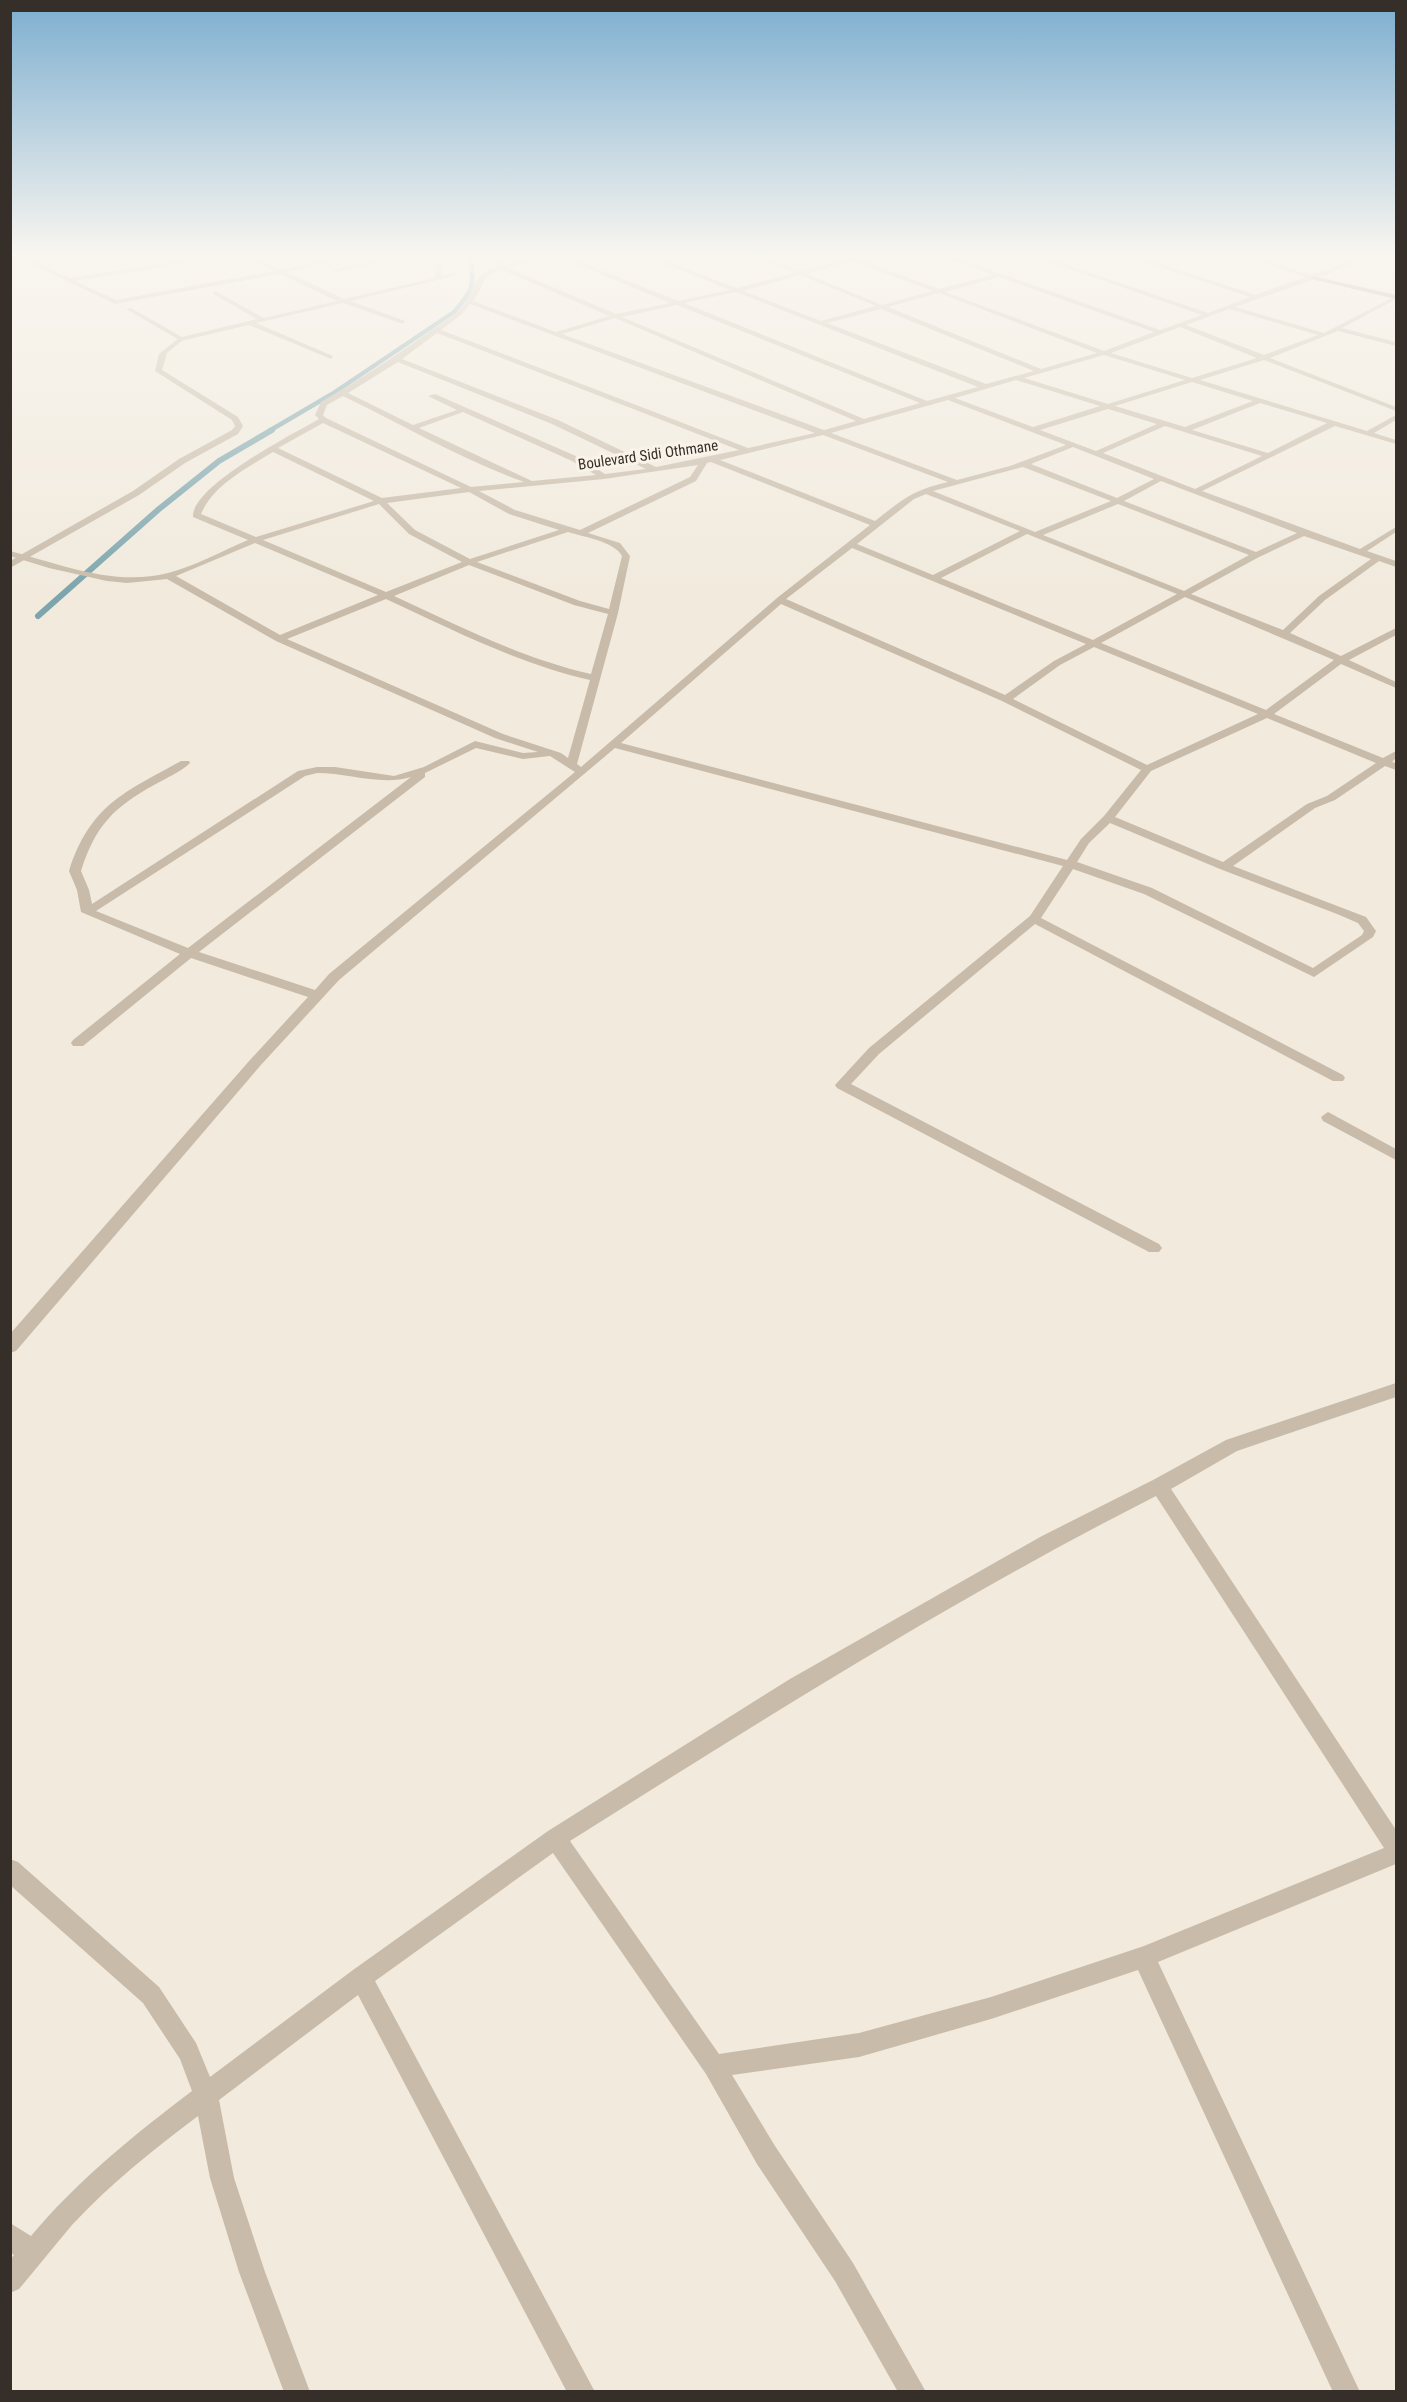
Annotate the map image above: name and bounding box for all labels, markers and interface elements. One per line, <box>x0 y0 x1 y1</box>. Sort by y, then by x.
street label: Boulevard Sidi Othmane <box>577 436 719 474</box>

